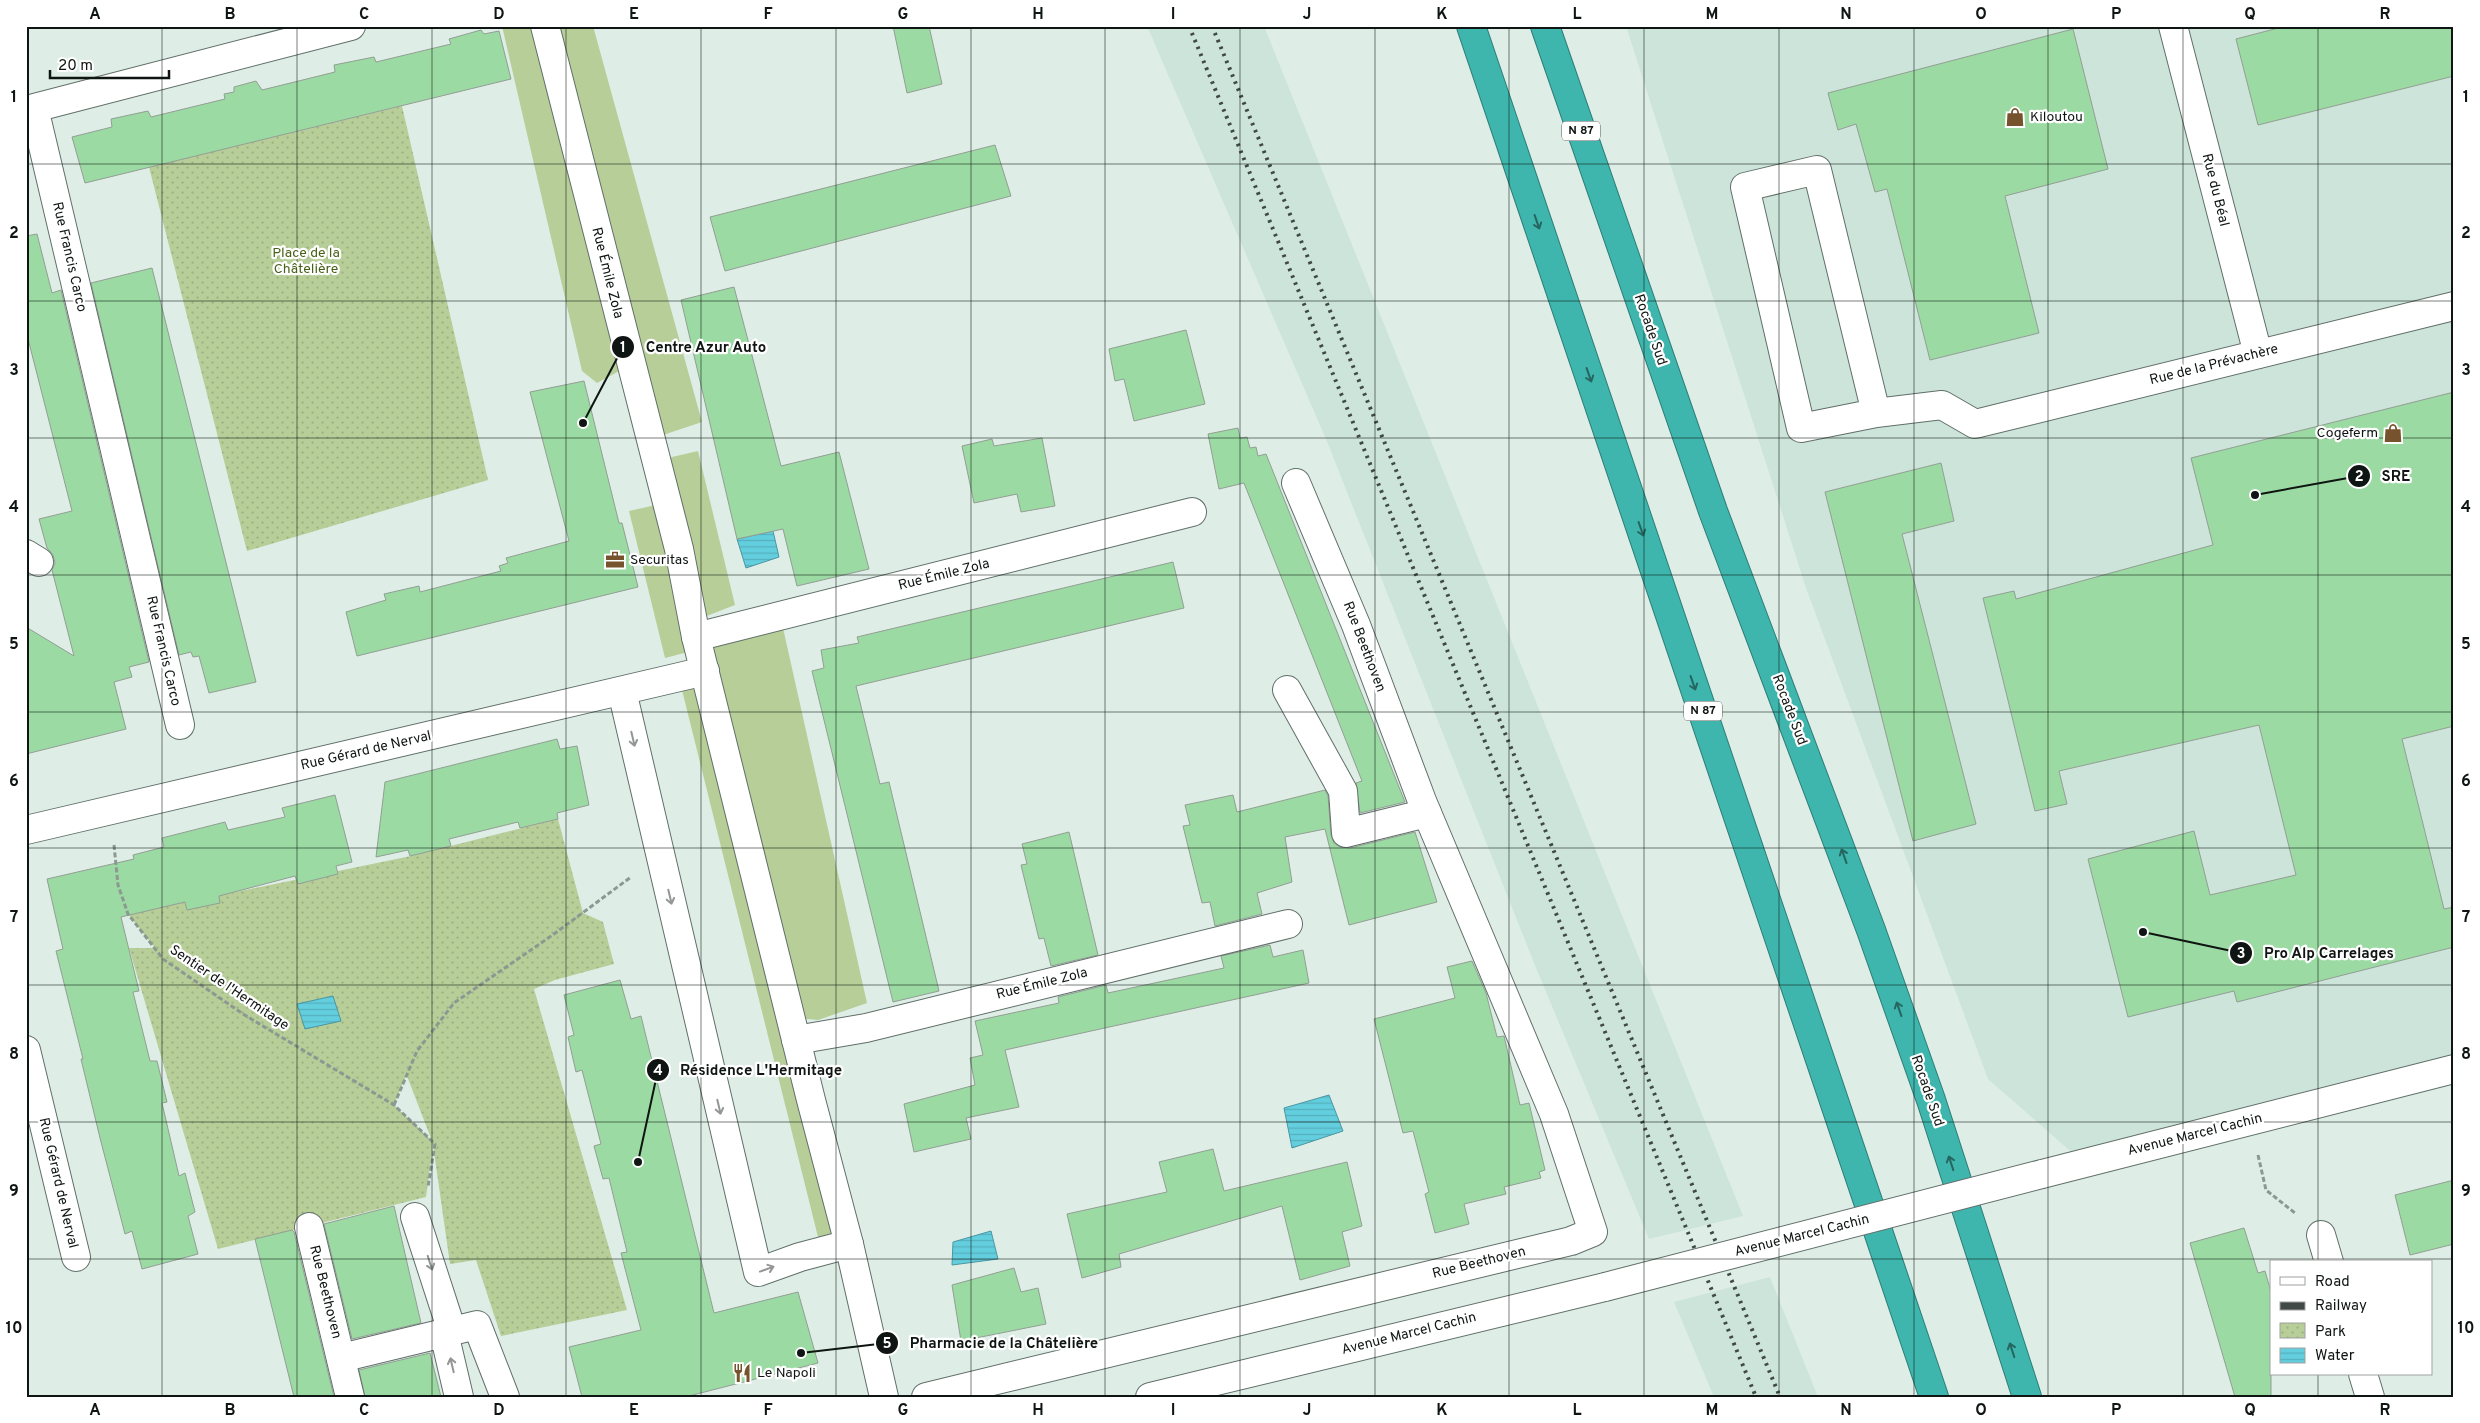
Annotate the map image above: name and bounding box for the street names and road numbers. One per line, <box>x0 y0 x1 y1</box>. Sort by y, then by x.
road number: N 87 <box>1562 122 1600 140</box>
street label: Rue du Béal <box>2198 152 2232 228</box>
street label: Rue Francis Carco <box>48 200 90 314</box>
street label: Rue Émile Zola <box>587 225 628 320</box>
street label: Rocade Sud <box>1630 292 1670 368</box>
street label: Rue de la Prévachère <box>2148 341 2280 389</box>
street label: Rue Émile Zola <box>896 554 991 595</box>
street label: Rue Francis Carco <box>142 594 184 708</box>
street label: Rue Beethoven <box>1339 599 1389 695</box>
street label: Rocade Sud <box>1768 672 1810 748</box>
road number: N 87 <box>1684 701 1722 720</box>
street label: Rue Gérard de Nerval <box>299 728 433 774</box>
street label: Sentier de l'Hermitage <box>166 942 292 1034</box>
street label: Rue Émile Zola <box>994 963 1089 1004</box>
street label: Rocade Sud <box>1907 1053 1947 1129</box>
street label: Avenue Marcel Cachin <box>2126 1110 2264 1160</box>
street label: Rue Gérard de Nerval <box>35 1116 81 1250</box>
street label: Avenue Marcel Cachin <box>1733 1211 1871 1261</box>
street label: Rue Beethoven <box>1431 1243 1527 1283</box>
street label: Rue Beethoven <box>305 1244 345 1340</box>
street label: Avenue Marcel Cachin <box>1340 1309 1478 1359</box>

